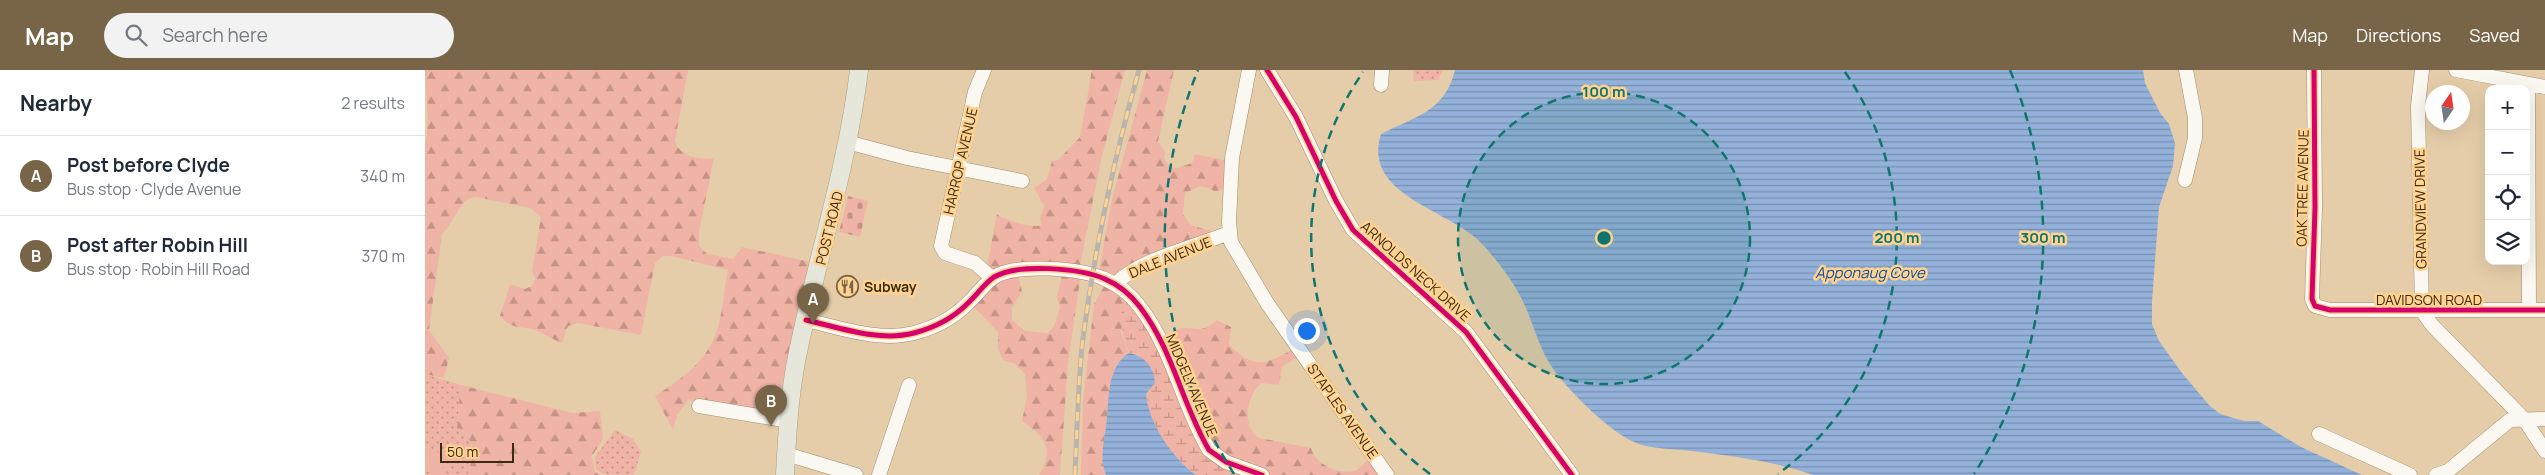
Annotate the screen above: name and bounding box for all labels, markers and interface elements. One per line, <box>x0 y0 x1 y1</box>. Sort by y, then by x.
search box <box>104 13 454 58</box>
text: Map <box>25 19 74 52</box>
icon: search <box>122 21 150 49</box>
text: Search here <box>162 22 268 48</box>
text: Map <box>2292 23 2328 47</box>
text: Directions <box>2356 23 2441 47</box>
text: Saved <box>2469 23 2520 47</box>
text: 100 m <box>1583 81 1625 102</box>
north arrow <box>2425 85 2470 130</box>
map controls <box>2485 85 2530 265</box>
button: + <box>2485 85 2530 130</box>
text: Nearby <box>20 89 92 117</box>
text: 2 results <box>341 92 405 114</box>
street label: HARROP AVENUE <box>938 106 982 216</box>
street label: OAK TREE AVENUE <box>2291 129 2313 247</box>
button: − <box>2485 130 2530 175</box>
street label: GRANDVIEW DRIVE <box>2409 149 2431 269</box>
text: Post before Clyde <box>67 152 230 178</box>
text: A <box>31 165 41 187</box>
text: 340 m <box>360 165 405 187</box>
button: locate <box>2485 175 2530 220</box>
text: Bus stop · Clyde Avenue <box>67 178 241 200</box>
street label: POST ROAD <box>811 189 847 267</box>
street label: ARNOLDS NECK DRIVE <box>1357 217 1475 325</box>
button: layers <box>2485 220 2530 265</box>
text: 200 m <box>1874 227 1920 248</box>
text: 300 m <box>2021 227 2065 248</box>
centre of rings <box>1595 229 1613 247</box>
text: Post after Robin Hill <box>67 232 248 258</box>
street label: DALE AVENUE <box>1126 232 1214 282</box>
text: B <box>31 245 41 267</box>
text: 370 m <box>362 245 405 267</box>
text: Bus stop · Robin Hill Road <box>67 258 250 280</box>
water label: Apponaug Cove <box>1815 262 1926 283</box>
restaurant icon: Subway <box>836 274 860 298</box>
place label: Subway <box>864 277 917 296</box>
pin: A <box>797 283 829 324</box>
street label: DAVIDSON ROAD <box>2376 290 2482 309</box>
your location <box>1294 318 1320 344</box>
street label: MIDGELY AVENUE <box>1162 331 1222 439</box>
street label: STAPLES AVENUE <box>1303 360 1383 462</box>
pin: B <box>755 385 787 426</box>
scale bar <box>440 440 514 463</box>
text: 50 m <box>447 442 478 461</box>

